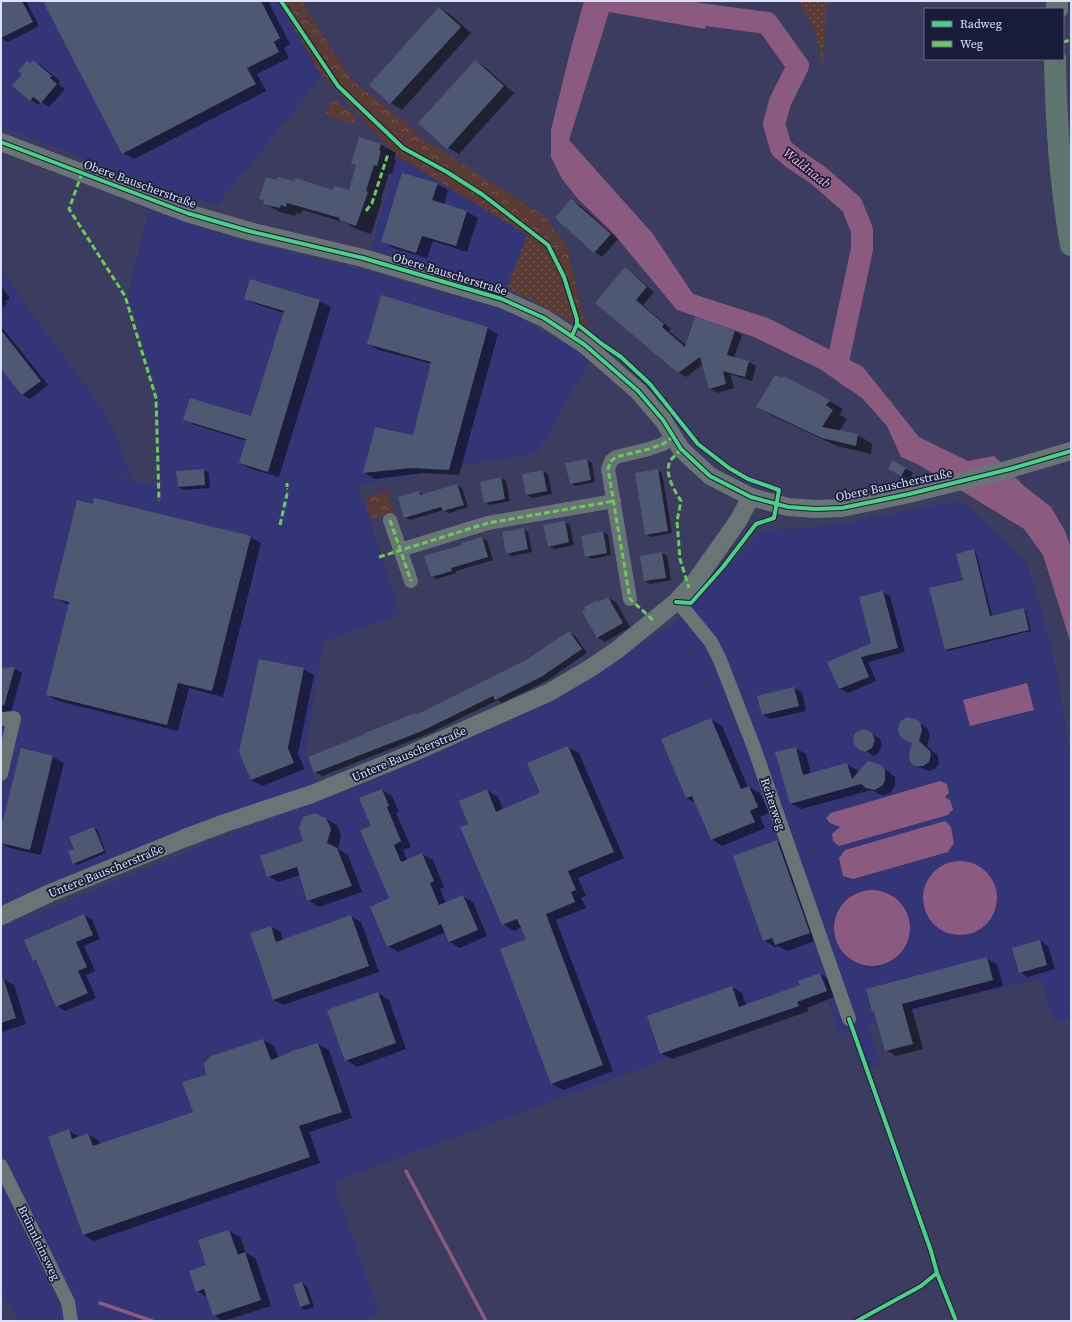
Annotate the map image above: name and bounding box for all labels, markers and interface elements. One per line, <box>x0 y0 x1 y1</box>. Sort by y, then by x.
legend <box>924 8 1064 60</box>
text: Radweg <box>960 16 1002 32</box>
text: Weg <box>960 36 983 52</box>
water label: Waldnaab <box>780 144 834 192</box>
street label: Obere Bauscherstraße <box>82 156 198 212</box>
street label: Obere Bauscherstraße <box>391 249 509 299</box>
street label: Obere Bauscherstraße <box>834 465 954 505</box>
street label: Untere Bauscherstraße <box>349 723 469 785</box>
street label: Reiterweg <box>757 776 789 832</box>
street label: Untere Bauscherstraße <box>46 841 166 901</box>
street label: Brünnleinsweg <box>14 1203 64 1283</box>

